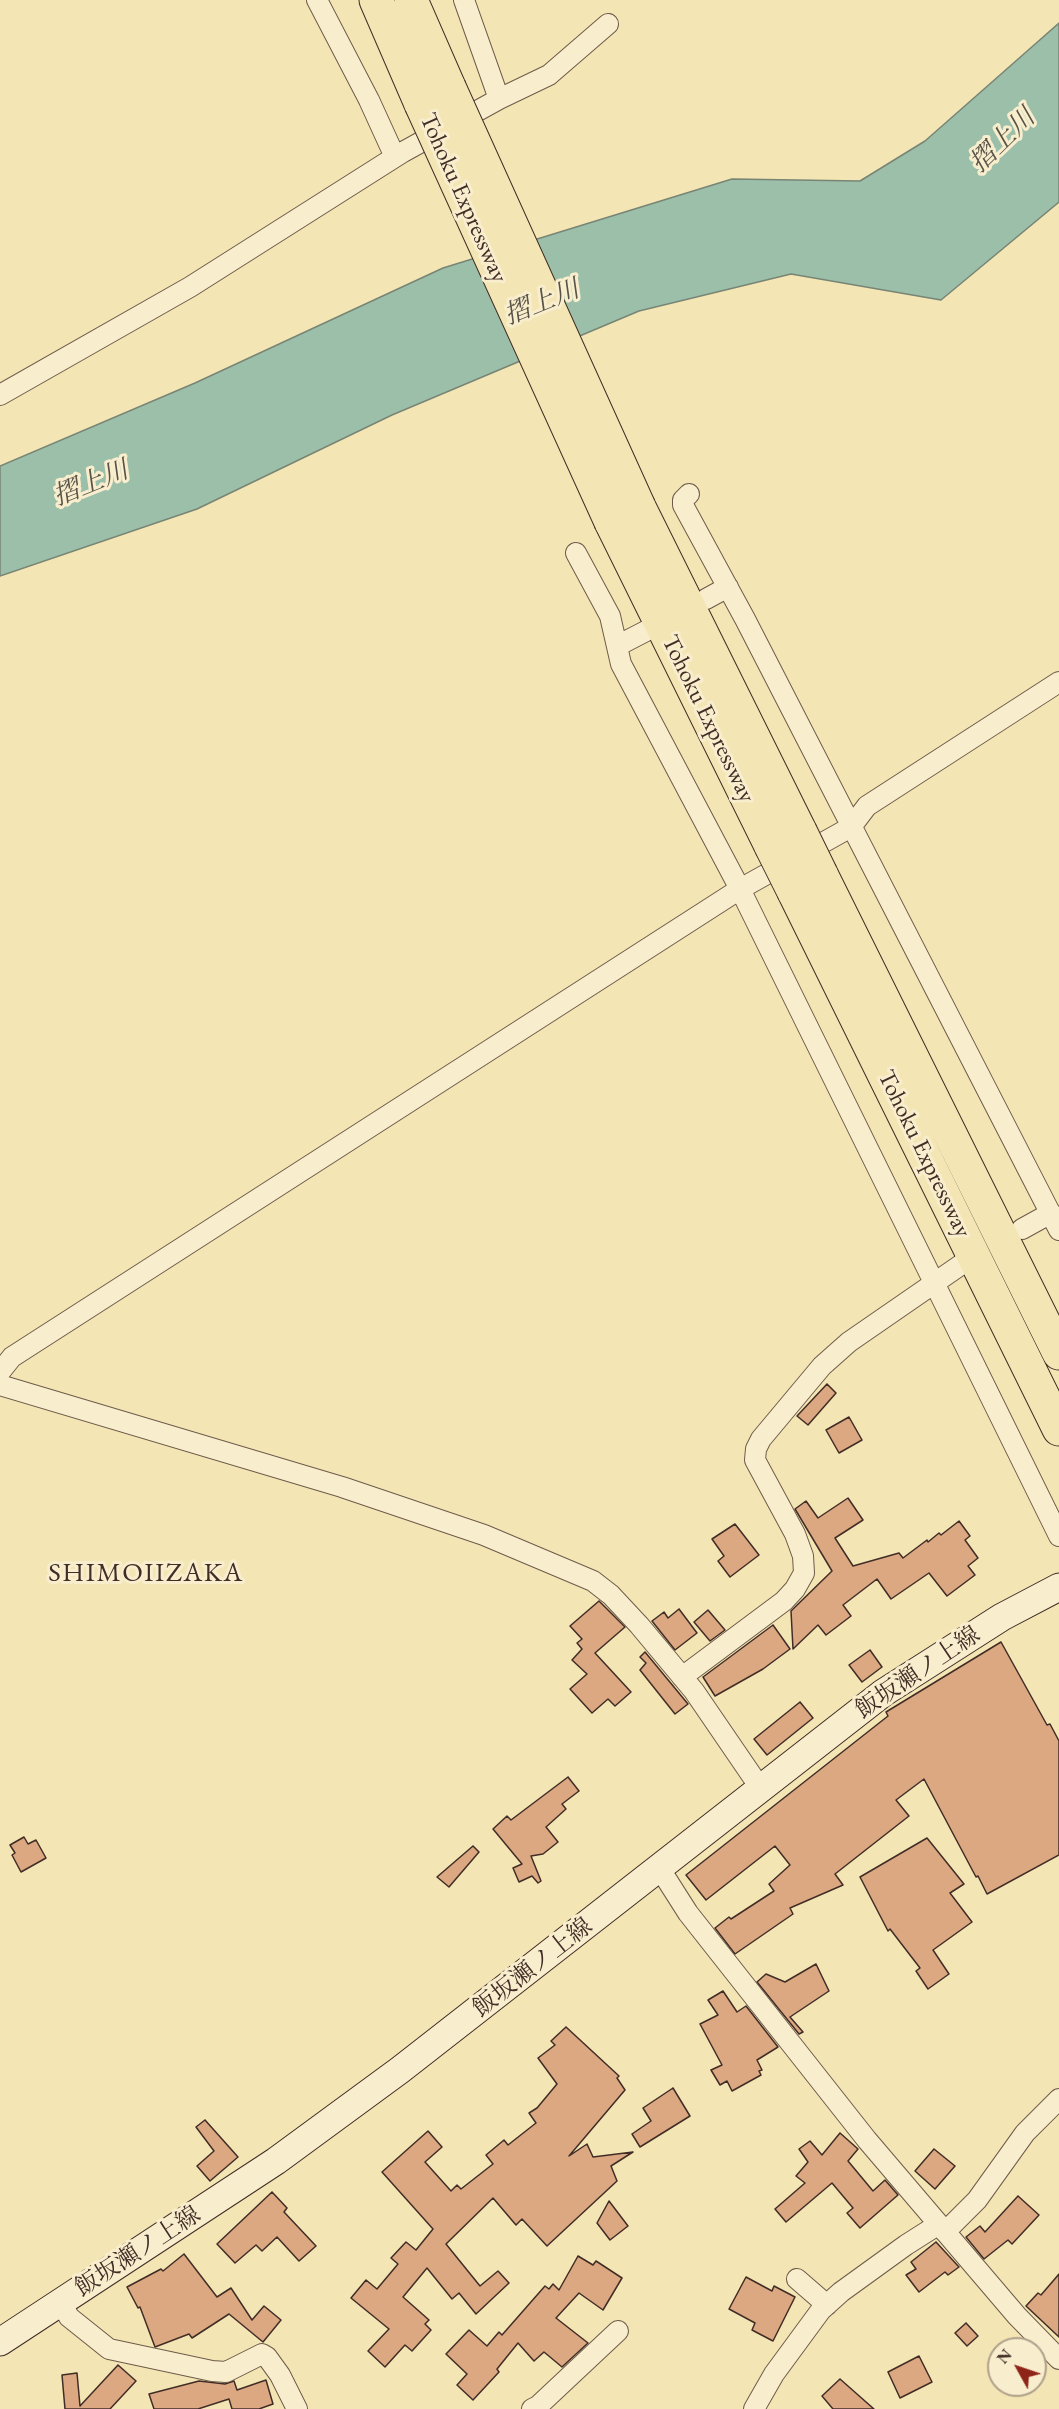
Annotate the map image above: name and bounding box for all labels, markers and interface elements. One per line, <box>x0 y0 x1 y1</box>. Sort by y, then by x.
water label: 摺上川 <box>964 103 1042 179</box>
street label: Tohoku Expressway <box>413 109 513 287</box>
water label: 摺上川 <box>500 274 584 332</box>
water label: 摺上川 <box>49 455 133 513</box>
street label: Tohoku Expressway <box>655 631 761 807</box>
street label: Tohoku Expressway <box>871 1066 977 1242</box>
district label: SHIMOIIZAKA <box>48 1558 244 1590</box>
street label: 飯坂瀬ノ上線 <box>850 1621 986 1725</box>
street label: 飯坂瀬ノ上線 <box>467 1912 599 2024</box>
street label: 飯坂瀬ノ上線 <box>70 2201 206 2303</box>
north arrow <box>987 2337 1047 2397</box>
text: N <box>992 2345 1017 2368</box>

